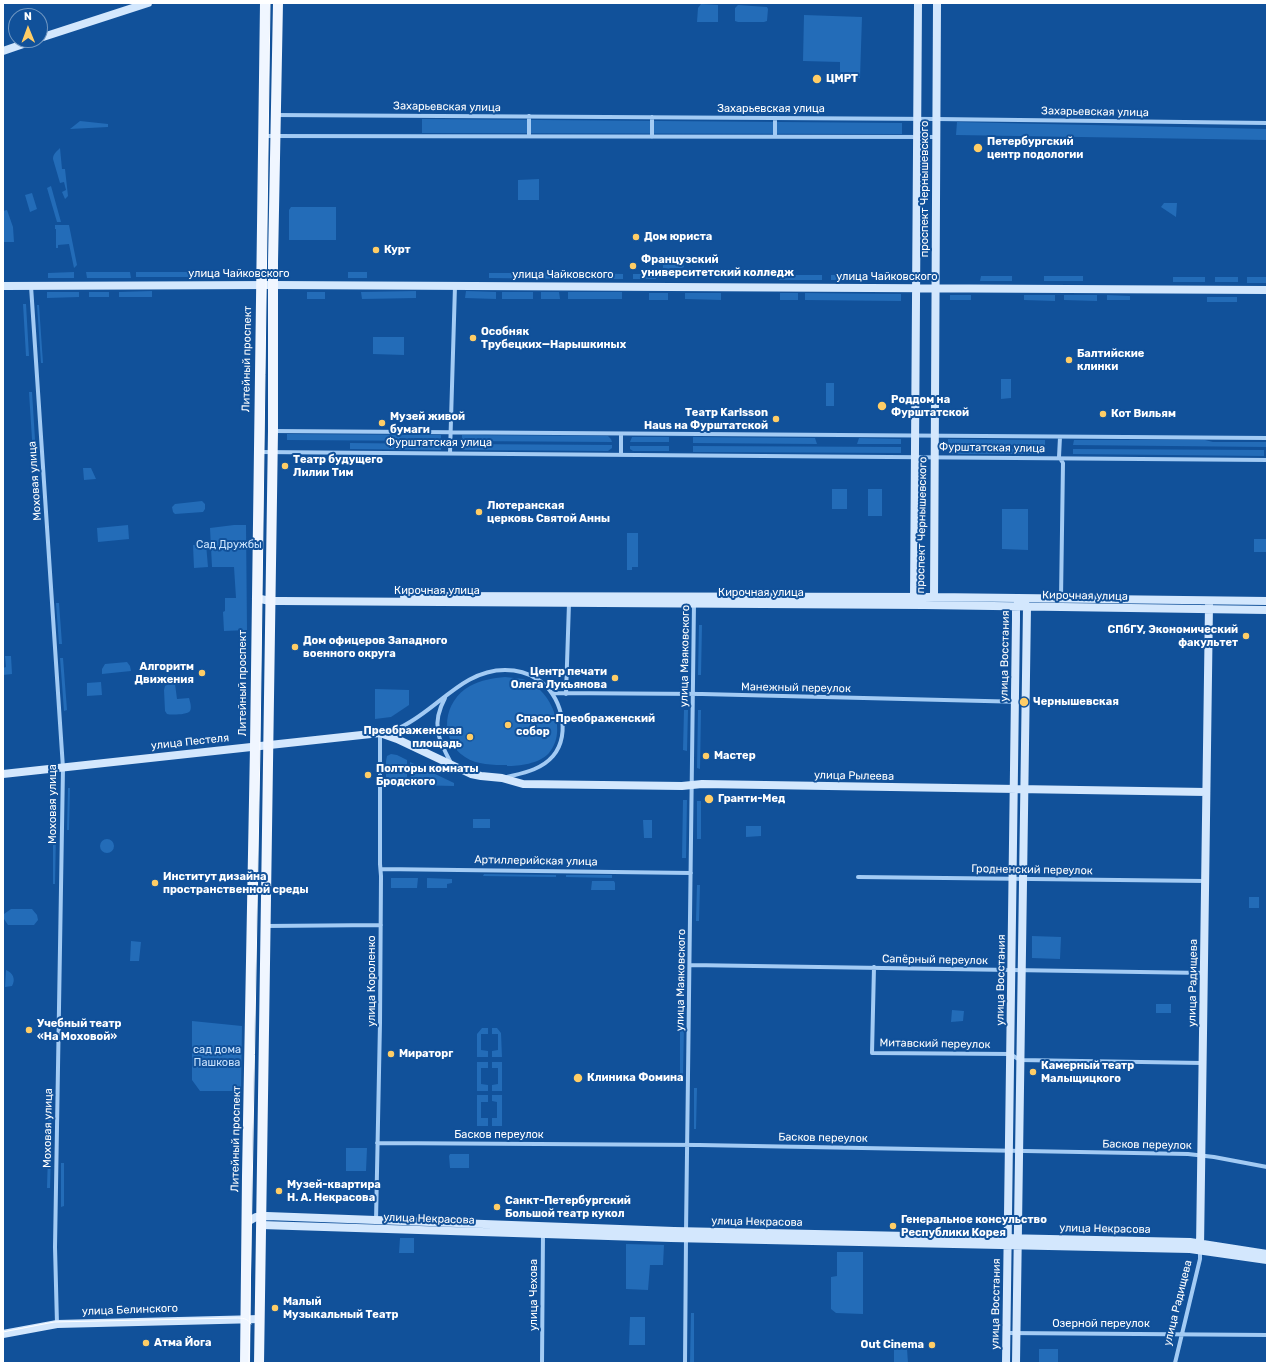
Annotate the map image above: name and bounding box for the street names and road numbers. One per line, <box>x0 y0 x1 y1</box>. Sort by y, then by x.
street label: Захарьевская улица <box>393 99 501 115</box>
street label: Захарьевская улица <box>717 102 825 116</box>
street label: Захарьевская улица <box>1041 104 1149 120</box>
street label: проспект Чернышевского <box>918 121 932 257</box>
street label: улица Чайковского <box>188 267 290 281</box>
street label: улица Чайковского <box>512 268 614 282</box>
street label: улица Чайковского <box>836 270 938 284</box>
street label: Литейный проспект <box>239 306 255 412</box>
street label: Фурштатская улица <box>386 436 492 450</box>
street label: Фурштатская улица <box>939 440 1045 456</box>
street label: Моховая улица <box>26 441 44 521</box>
street label: проспект Чернышевского <box>914 457 930 593</box>
street label: Кирочная улица <box>394 584 480 598</box>
street label: Кирочная улица <box>718 586 804 600</box>
street label: Кирочная улица <box>1042 589 1128 603</box>
street label: улица Маяковского <box>678 605 692 707</box>
street label: улица Восстания <box>998 610 1012 702</box>
street label: Литейный проспект <box>236 630 250 736</box>
street label: Манежный переулок <box>741 680 851 696</box>
street label: улица Пестеля <box>150 731 230 753</box>
street label: Моховая улица <box>46 764 60 844</box>
street label: улица Рылеева <box>814 769 894 783</box>
street label: Артиллерийская улица <box>474 853 598 869</box>
street label: Гродненский переулок <box>971 862 1093 878</box>
street label: улица Маяковского <box>674 929 688 1031</box>
street label: улица Восстания <box>994 934 1008 1026</box>
street label: улица Короленко <box>365 935 379 1027</box>
street label: улица Радищева <box>1186 939 1200 1027</box>
street label: Сапёрный переулок <box>882 952 988 968</box>
street label: Митавский переулок <box>879 1036 991 1052</box>
street label: Литейный проспект <box>228 1086 244 1192</box>
street label: Моховая улица <box>41 1088 55 1168</box>
street label: Басков переулок <box>454 1128 544 1142</box>
street label: Басков переулок <box>778 1131 868 1145</box>
street label: Басков переулок <box>1102 1138 1192 1152</box>
street label: улица Некрасова <box>383 1211 475 1227</box>
street label: улица Некрасова <box>711 1215 803 1229</box>
street label: улица Некрасова <box>1059 1222 1151 1236</box>
street label: улица Восстания <box>989 1258 1003 1350</box>
street label: улица Чехова <box>527 1259 541 1331</box>
street label: улица Радищева <box>1161 1259 1195 1347</box>
street label: улица Белинского <box>82 1302 178 1318</box>
street label: Озерной переулок <box>1052 1317 1150 1331</box>

